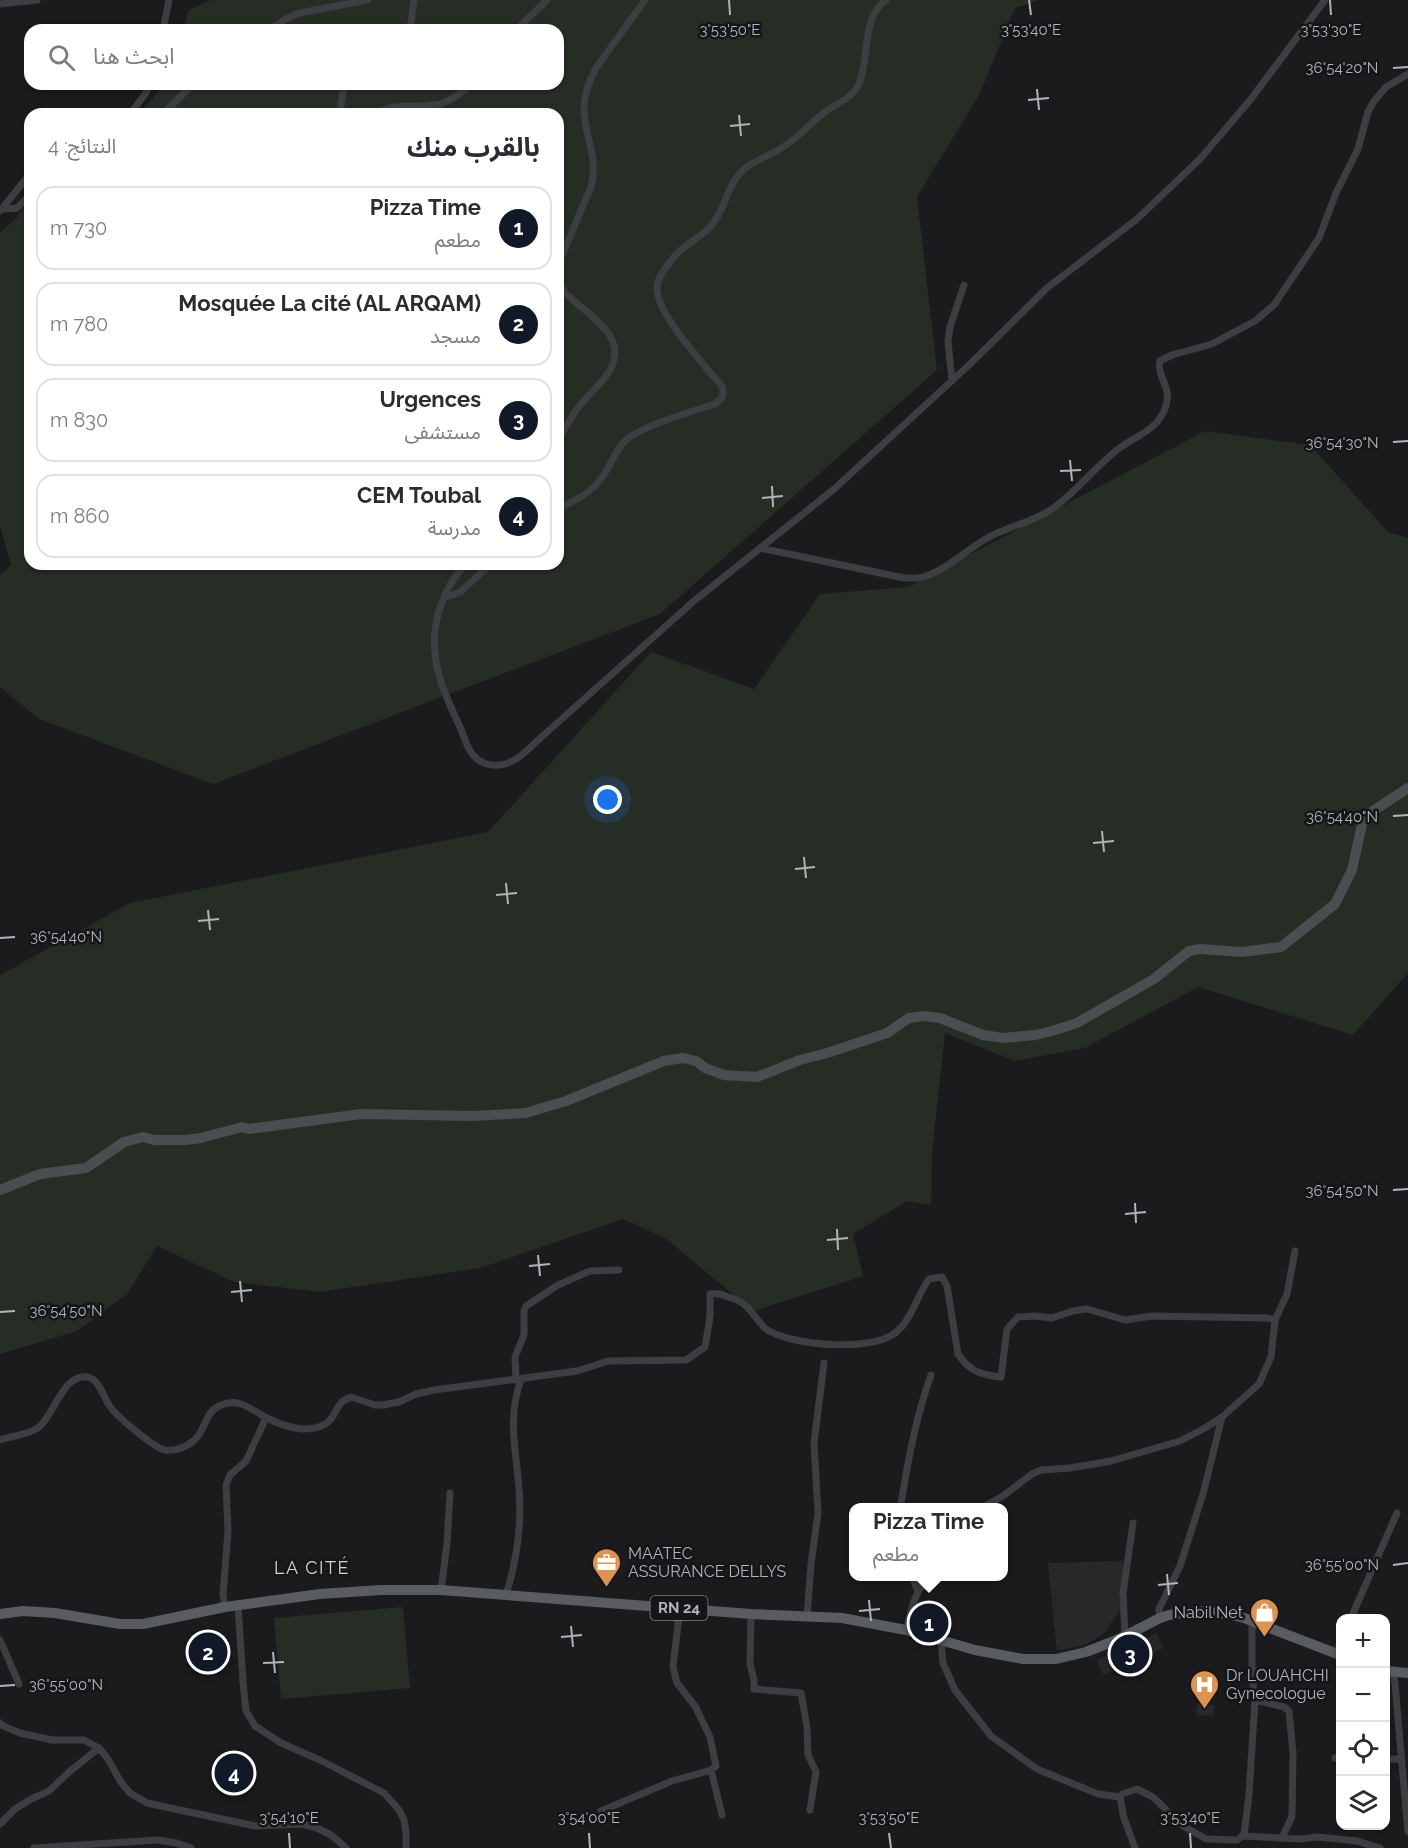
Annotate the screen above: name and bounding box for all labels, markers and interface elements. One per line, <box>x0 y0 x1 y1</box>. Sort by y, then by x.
text: 3°53'50"E <box>700 21 760 39</box>
text: 3°53'40"E <box>1001 21 1061 39</box>
text: 3°53'30"E <box>1301 21 1361 39</box>
search box <box>24 24 564 90</box>
icon: search <box>45 41 78 74</box>
text: ابحث هنا <box>93 43 174 69</box>
text: 36°54'20"N <box>1306 59 1378 77</box>
text: بالقرب منك <box>407 132 540 162</box>
text: النتائج: 4 <box>48 134 116 158</box>
text: Pizza Time <box>370 194 481 220</box>
text: 730 m <box>50 216 107 240</box>
text: 1 <box>514 216 523 240</box>
text: مطعم <box>435 228 481 252</box>
text: Mosquée La cité (AL ARQAM) <box>178 290 481 316</box>
text: 780 m <box>50 312 108 336</box>
text: 2 <box>513 312 524 336</box>
text: مسجد <box>430 324 481 348</box>
text: Urgences <box>380 386 481 412</box>
text: 830 m <box>50 408 108 432</box>
text: 3 <box>513 408 524 432</box>
text: مستشفى <box>404 420 481 444</box>
text: 36°54'30"N <box>1305 434 1379 452</box>
text: CEM Toubal <box>357 482 481 508</box>
text: 860 m <box>50 504 110 528</box>
text: 4 <box>513 504 524 528</box>
text: مدرسة <box>428 516 481 540</box>
your location <box>593 785 622 814</box>
text: 36°54'40"N <box>1306 808 1378 826</box>
text: 36°54'40"N <box>30 928 102 946</box>
text: 36°54'50"N <box>1305 1182 1379 1200</box>
text: 36°54'50"N <box>29 1302 103 1320</box>
popup <box>849 1503 1008 1581</box>
text: Pizza Time <box>873 1508 984 1534</box>
text: مطعم <box>873 1542 919 1566</box>
place label: MAATEC ASSURANCE DELLYS <box>628 1544 787 1581</box>
office icon: MAATEC ASSURANCE DELLYS <box>591 1546 623 1588</box>
district label: LA CITÉ <box>274 1556 350 1578</box>
text: 36°55'00"N <box>1305 1556 1379 1574</box>
road number: RN 24 <box>650 1596 708 1620</box>
shop icon: Nabil Net <box>1248 1596 1280 1638</box>
pin: 1 <box>910 1600 948 1646</box>
place label: Nabil Net <box>1174 1603 1244 1622</box>
map controls <box>1336 1614 1390 1830</box>
button: + <box>1336 1614 1390 1668</box>
pin: 2 <box>188 1630 228 1674</box>
pin: 3 <box>1110 1632 1150 1676</box>
place label: Dr LOUAHCHI Gynecologue <box>1226 1666 1329 1703</box>
hospital icon: Dr LOUAHCHI Gynecologue <box>1189 1668 1221 1710</box>
button: − <box>1336 1668 1390 1722</box>
text: 36°55'00"N <box>29 1676 103 1694</box>
button: locate <box>1336 1722 1390 1776</box>
pin: 4 <box>214 1750 254 1796</box>
button: layers <box>1336 1776 1390 1830</box>
text: 3°54'10"E <box>259 1809 319 1827</box>
text: 3°54'00"E <box>558 1809 620 1827</box>
text: 3°53'50"E <box>859 1809 919 1827</box>
text: 3°53'40"E <box>1160 1809 1220 1827</box>

